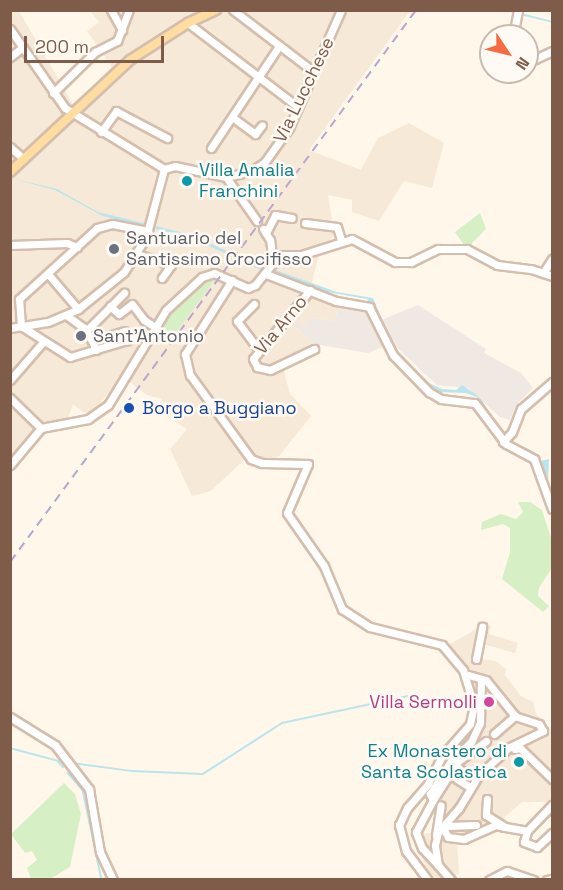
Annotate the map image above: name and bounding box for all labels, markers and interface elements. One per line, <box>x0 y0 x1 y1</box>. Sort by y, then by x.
scale bar <box>27 24 166 62</box>
north arrow <box>479 24 539 84</box>
street label: Via Lucchese <box>269 34 339 146</box>
text: 200 m <box>35 35 89 58</box>
text: N <box>511 53 534 74</box>
place label: Villa Amalia Franchini <box>199 160 295 202</box>
marker: Villa Amalia Franchini <box>180 174 194 188</box>
place label: Santuario del Santissimo Crocifisso <box>126 228 312 270</box>
marker: Santuario del Santissimo Crocifisso <box>107 242 121 256</box>
street label: Via Arno <box>250 291 312 359</box>
place label: Sant'Antonio <box>93 325 204 347</box>
marker: Sant'Antonio <box>74 329 88 343</box>
place label: Borgo a Buggiano <box>142 397 297 419</box>
marker: Borgo a Buggiano <box>120 399 138 417</box>
place label: Villa Sermolli <box>369 691 477 713</box>
marker: Villa Sermolli <box>482 695 496 709</box>
place label: Ex Monastero di Santa Scolastica <box>361 741 507 783</box>
marker: Ex Monastero di Santa Scolastica <box>512 755 526 769</box>

